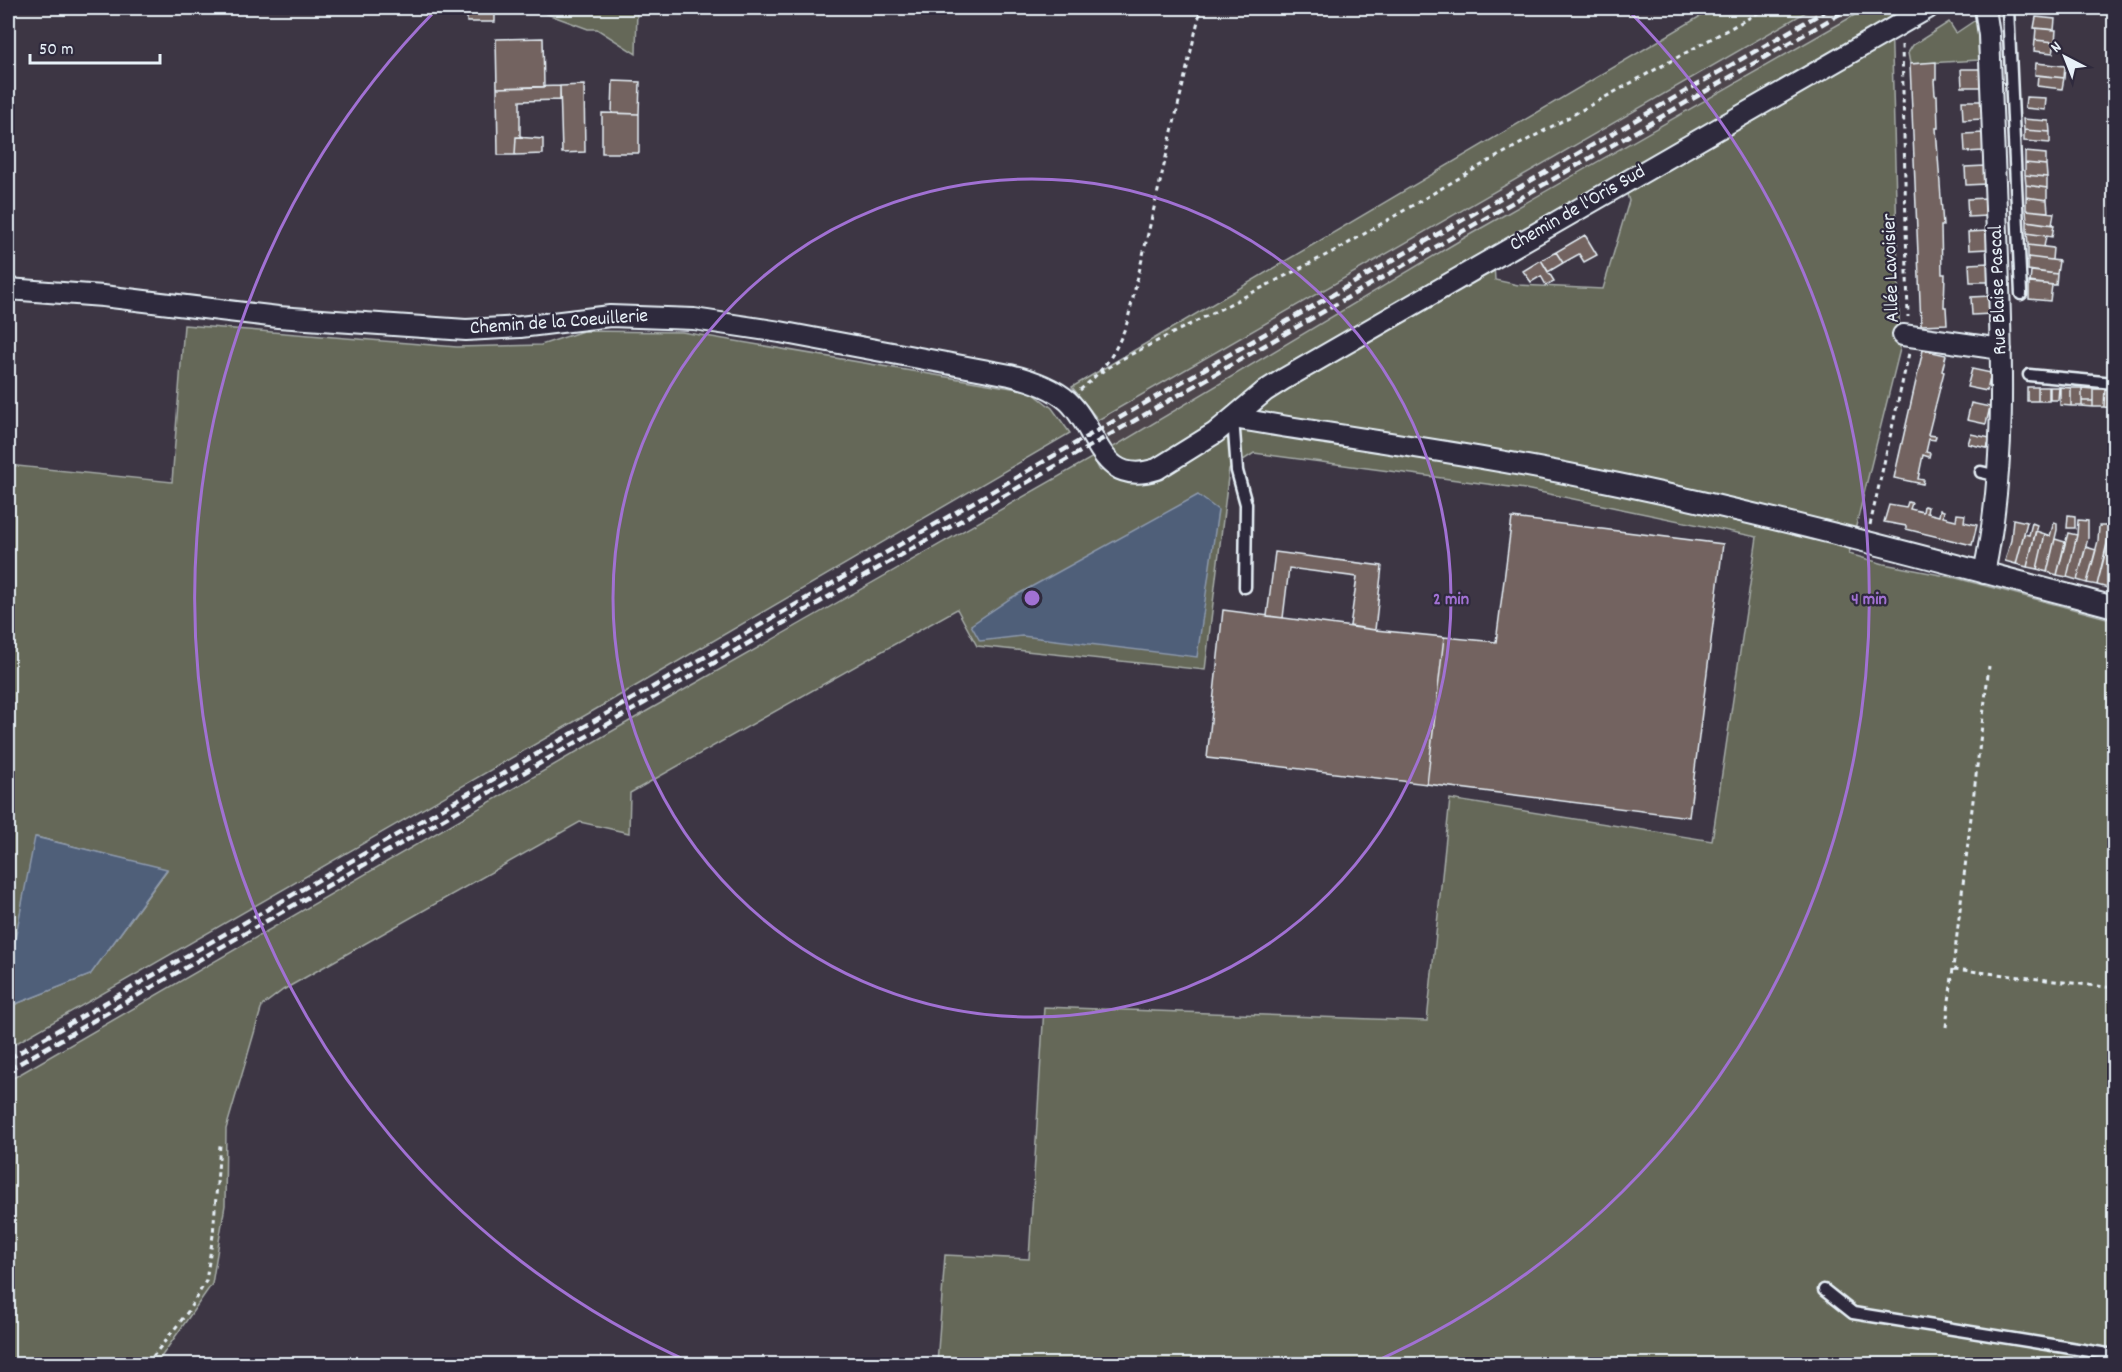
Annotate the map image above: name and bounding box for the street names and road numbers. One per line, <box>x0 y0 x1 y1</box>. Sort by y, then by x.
street label: Chemin de l'Oris Sud <box>1505 159 1651 259</box>
street label: Allée Lavoisier <box>1876 212 1908 323</box>
street label: Rue Blaise Pascal <box>1983 224 2015 355</box>
street label: Chemin de la Coeuillerie <box>469 303 649 343</box>

